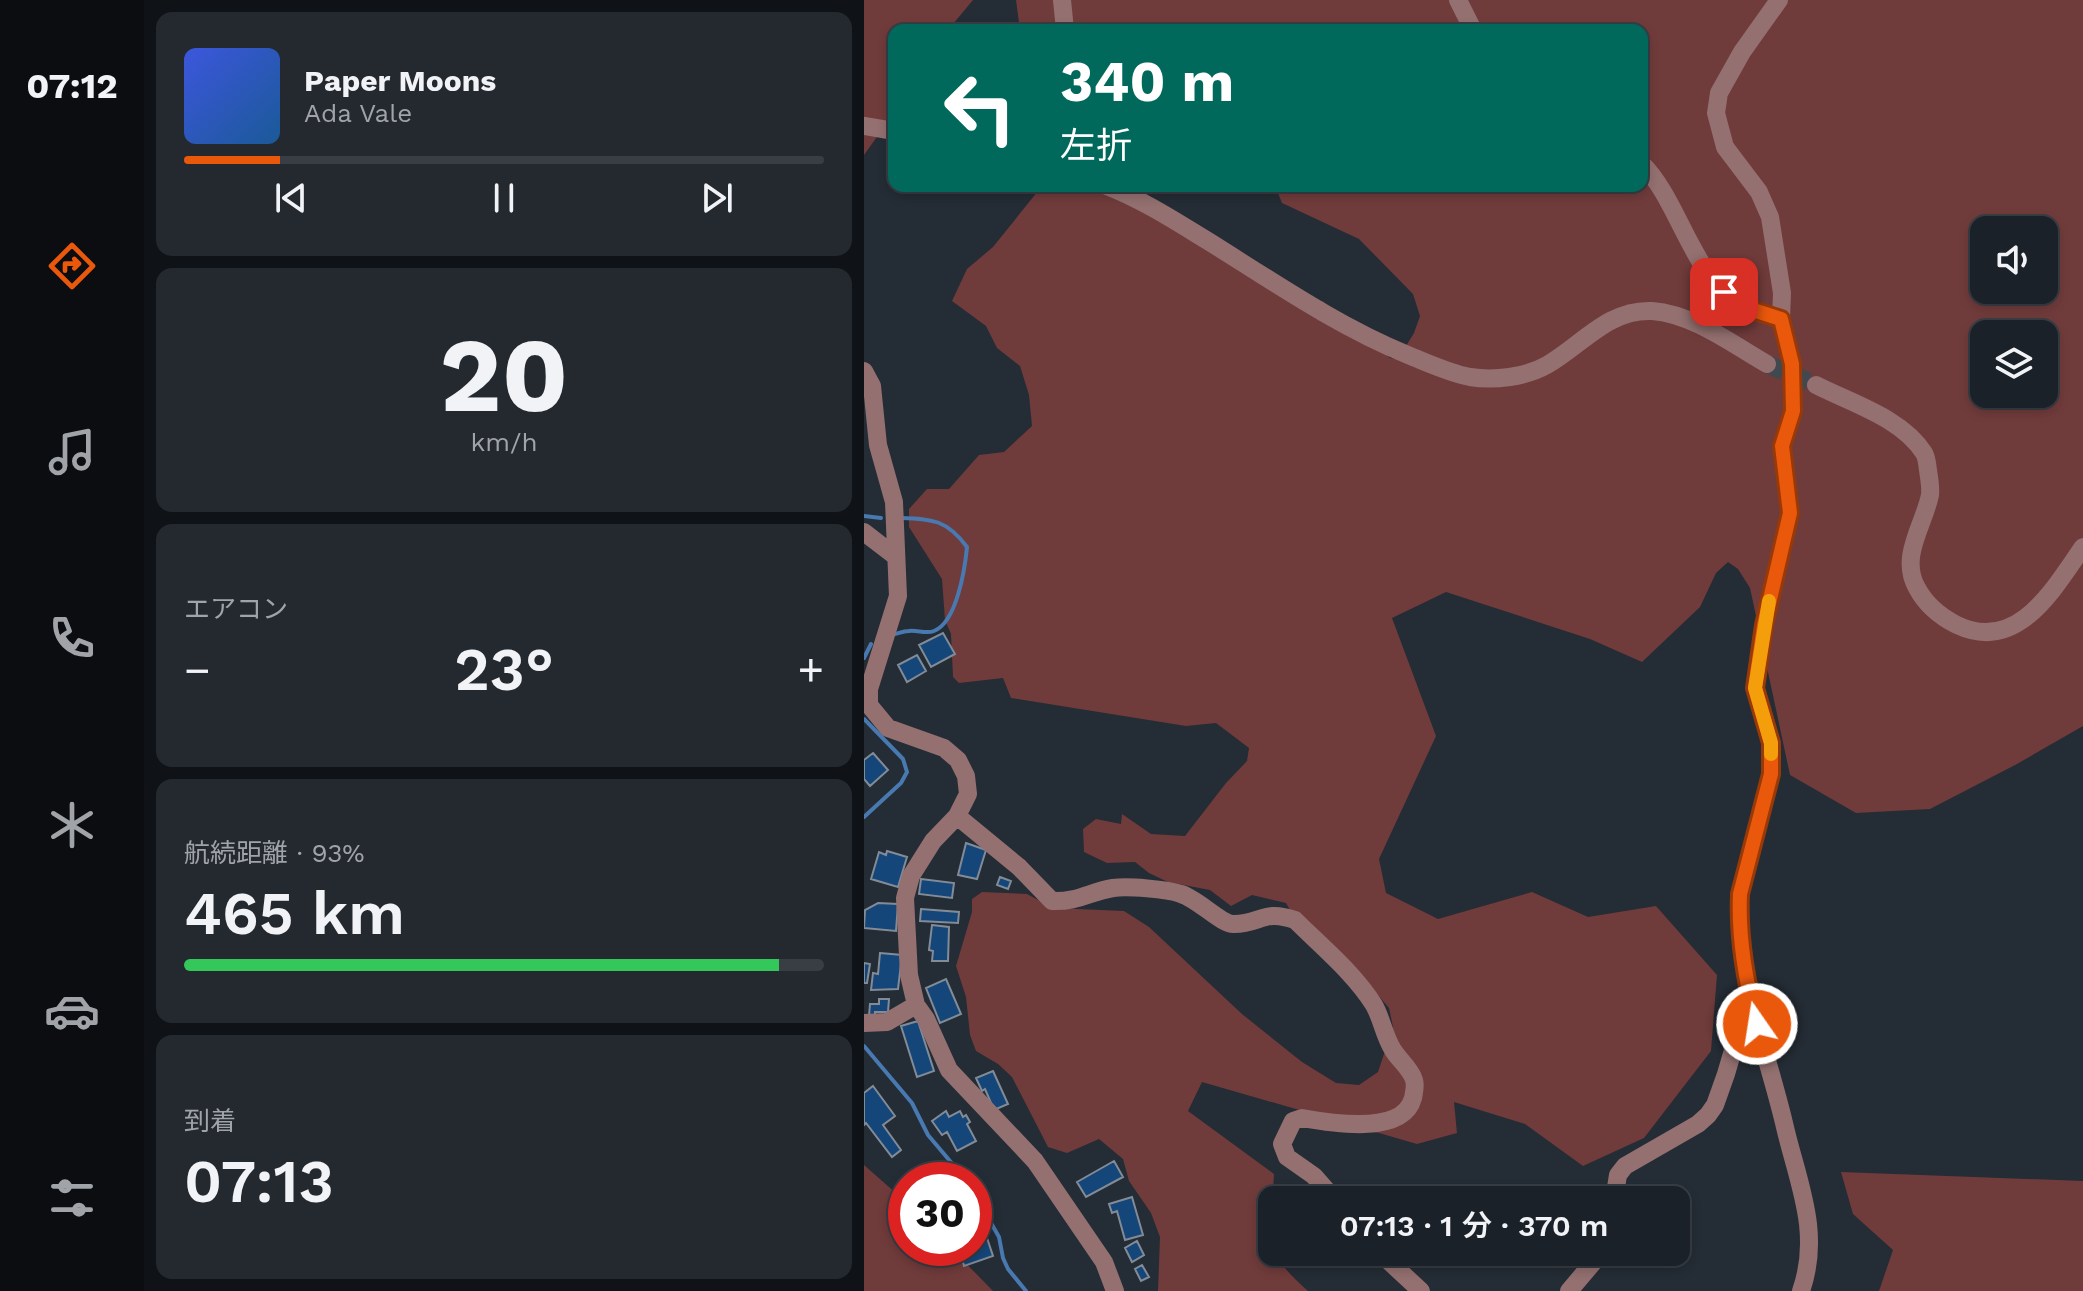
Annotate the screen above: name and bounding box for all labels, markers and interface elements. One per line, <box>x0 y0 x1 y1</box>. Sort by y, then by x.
text: 340 m <box>1060 49 1234 115</box>
icon: left <box>928 56 1032 160</box>
text: Paper Moons <box>304 63 496 98</box>
text: 07:12 <box>26 65 118 107</box>
text: Ada Vale <box>304 98 412 128</box>
text: 左折 <box>1060 125 1132 167</box>
icon: previous <box>269 176 313 220</box>
icon: pause <box>482 176 526 220</box>
icon: next <box>695 176 739 220</box>
map controls <box>1970 216 2058 408</box>
button: sound <box>1970 216 2058 304</box>
icon: directions <box>44 238 100 294</box>
pin <box>1690 258 1758 326</box>
icon: arrive <box>1702 270 1746 314</box>
text: 20 <box>440 314 568 436</box>
button: layers <box>1970 320 2058 408</box>
icon: music <box>44 424 100 480</box>
text: km/h <box>471 427 537 457</box>
text: エアコン <box>184 594 288 624</box>
icon: phone <box>44 610 100 666</box>
text: 23° <box>454 634 554 705</box>
text: − <box>184 644 211 696</box>
text: + <box>797 644 824 696</box>
icon: climate <box>44 797 100 853</box>
text: 航続距離 · 93% <box>184 838 365 868</box>
text: 465 km <box>184 878 405 949</box>
position arrow <box>1715 982 1799 1066</box>
icon: car <box>44 983 100 1039</box>
text: 到着 <box>184 1106 236 1136</box>
text: 07:13 <box>184 1146 334 1217</box>
speed limit sign: 30 <box>888 1162 992 1266</box>
icon: filters <box>44 1170 100 1226</box>
text: 07:13 · 1 分 · 370 m <box>1340 1208 1608 1243</box>

